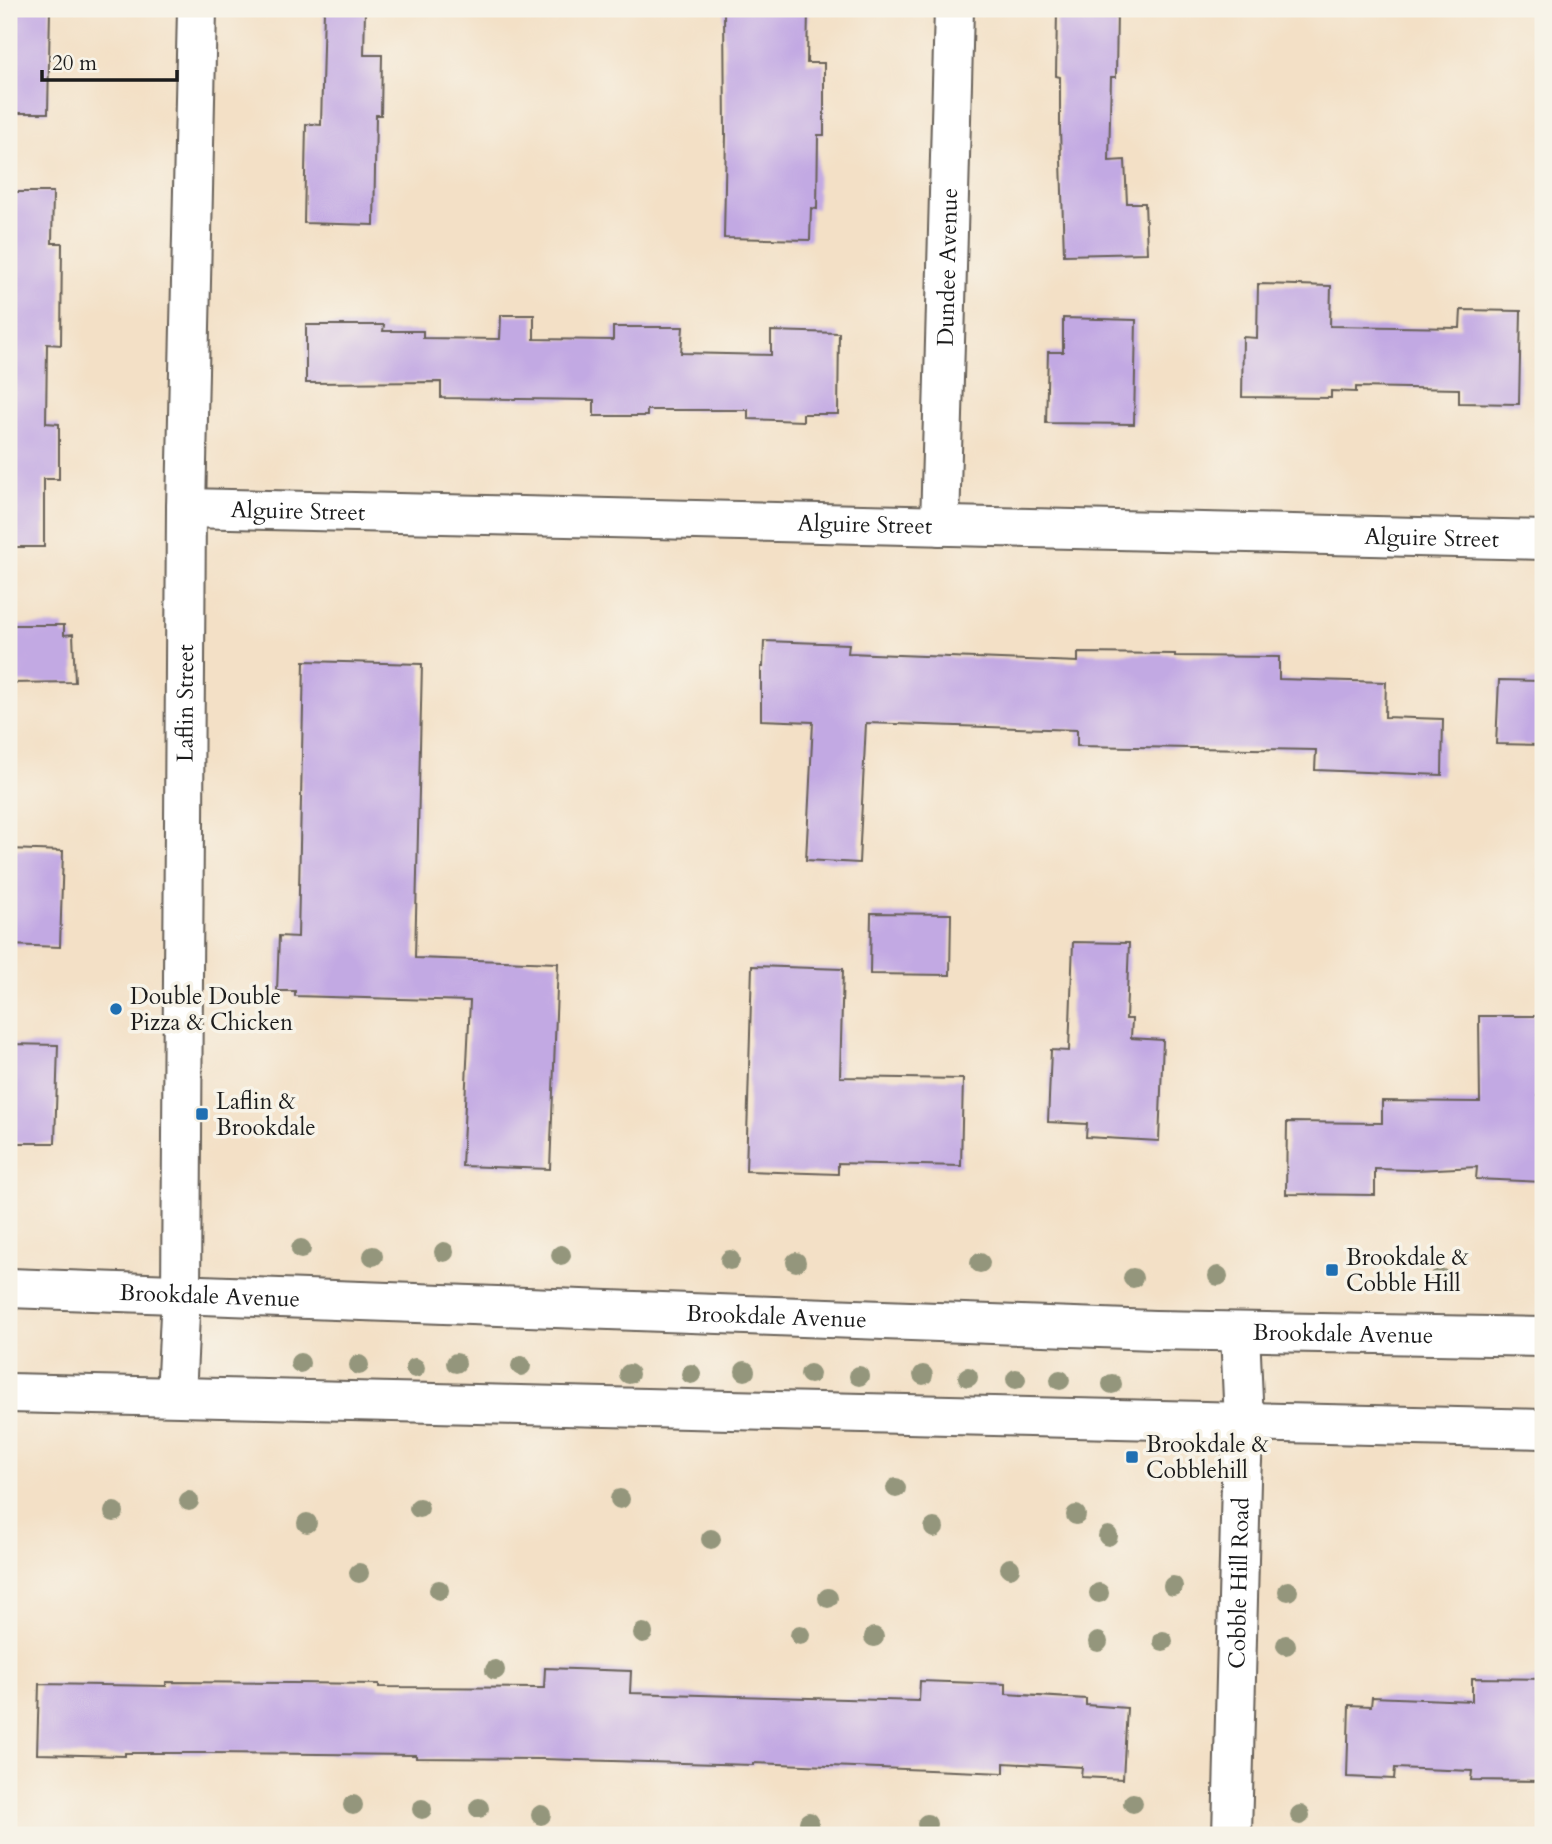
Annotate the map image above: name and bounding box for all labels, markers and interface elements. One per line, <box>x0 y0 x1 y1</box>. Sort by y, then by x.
scale bar <box>42 38 177 82</box>
text: 20 m <box>52 49 97 78</box>
street label: Dundee Avenue <box>930 188 965 347</box>
street label: Alguire Street <box>230 494 366 528</box>
street label: Alguire Street <box>797 507 932 542</box>
street label: Alguire Street <box>1364 521 1499 555</box>
street label: Laflin Street <box>169 644 201 762</box>
place label: Double Double Pizza & Chicken <box>130 981 293 1038</box>
marker: Double Double Pizza & Chicken <box>108 1001 124 1017</box>
place label: Laflin & Brookdale <box>216 1086 316 1143</box>
marker: Laflin & Brookdale <box>194 1106 210 1122</box>
place label: Brookdale & Cobble Hill <box>1346 1242 1469 1299</box>
marker: Brookdale & Cobble Hill <box>1324 1262 1340 1278</box>
street label: Brookdale Avenue <box>119 1277 301 1315</box>
street label: Brookdale Avenue <box>686 1298 867 1335</box>
street label: Brookdale Avenue <box>1253 1317 1434 1351</box>
place label: Brookdale & Cobblehill <box>1146 1429 1269 1486</box>
marker: Brookdale & Cobblehill <box>1124 1449 1140 1465</box>
street label: Cobble Hill Road <box>1221 1496 1257 1669</box>

